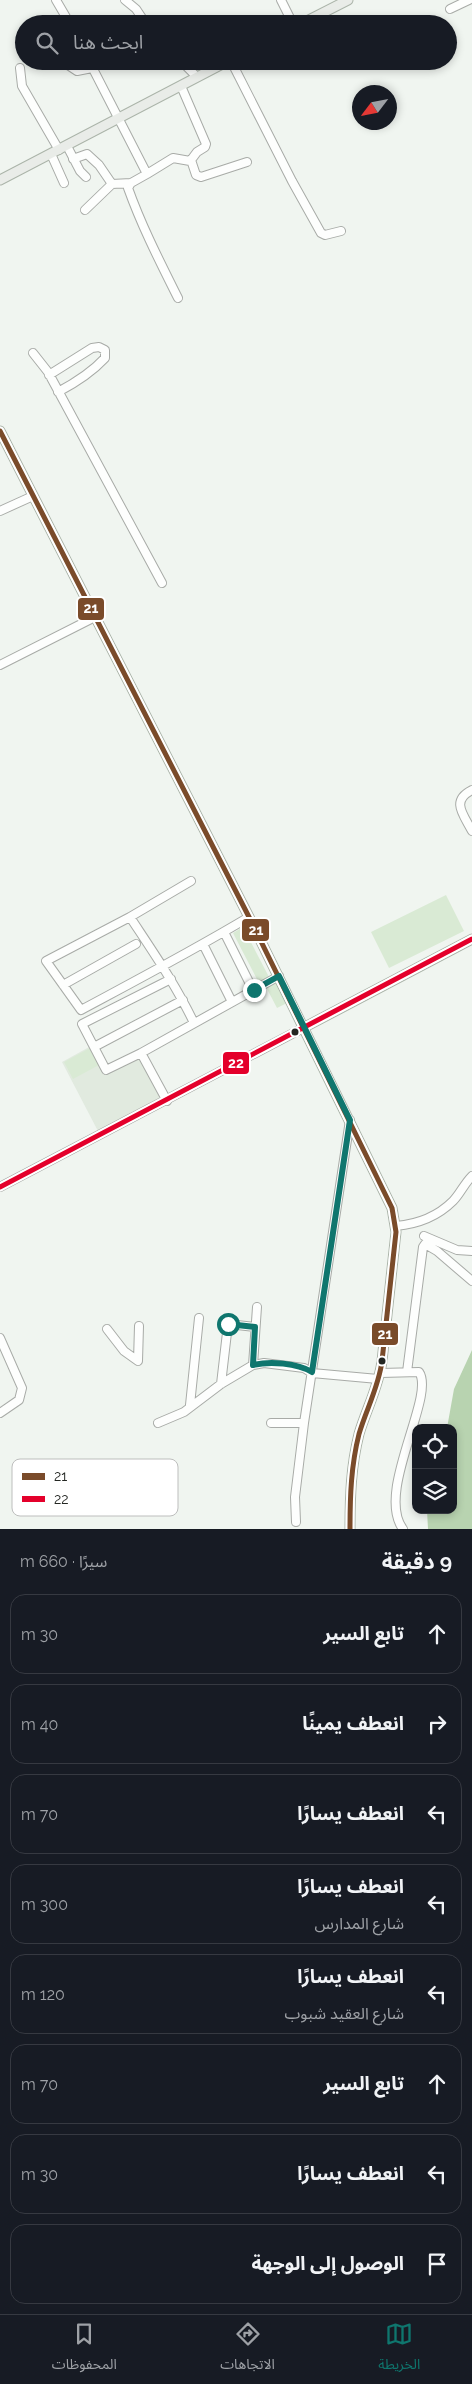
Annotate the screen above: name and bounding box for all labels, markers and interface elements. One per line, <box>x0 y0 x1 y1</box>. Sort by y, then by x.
search box <box>15 15 457 70</box>
icon: search <box>33 29 61 57</box>
text: ابحث هنا <box>73 31 143 53</box>
north arrow <box>352 85 397 130</box>
line badge: 21 <box>77 597 105 621</box>
text: 21 <box>84 600 98 616</box>
line badge: 21 <box>241 918 270 942</box>
text: 21 <box>249 922 263 938</box>
route end <box>243 979 266 1002</box>
unlabelled marker <box>290 1027 300 1037</box>
line badge: 22 <box>222 1051 250 1075</box>
text: 22 <box>228 1055 244 1071</box>
route start <box>217 1313 240 1336</box>
line badge: 21 <box>371 1322 399 1346</box>
text: 21 <box>378 1326 392 1342</box>
unlabelled marker <box>377 1356 387 1366</box>
map controls <box>412 1424 457 1514</box>
button: locate <box>412 1424 457 1469</box>
legend <box>12 1459 178 1516</box>
text: 21 <box>54 1468 67 1484</box>
button: layers <box>412 1469 457 1514</box>
text: 22 <box>54 1491 69 1507</box>
text: 9 دقيقة <box>382 1549 452 1574</box>
text: سيرًا · 660 m <box>20 1552 107 1571</box>
icon: ahead <box>423 1620 451 1648</box>
text: تابع السير <box>323 1622 404 1644</box>
text: 30 m <box>21 1625 58 1644</box>
icon: right <box>423 1710 451 1738</box>
text: انعطف يمينًا <box>302 1712 404 1734</box>
text: 40 m <box>21 1715 58 1734</box>
icon: left <box>423 1800 451 1828</box>
text: انعطف يسارًا <box>297 1802 404 1824</box>
text: 70 m <box>21 1805 58 1824</box>
text: انعطف يسارًا <box>297 1875 404 1897</box>
icon: left <box>423 1890 451 1918</box>
text: 300 m <box>21 1895 68 1914</box>
text: شارع المدارس <box>314 1914 404 1933</box>
text: انعطف يسارًا <box>297 1965 404 1987</box>
icon: left <box>423 1980 451 2008</box>
text: 120 m <box>21 1985 65 2004</box>
text: شارع العقيد شبوب <box>284 2004 404 2023</box>
icon: ahead <box>423 2070 451 2098</box>
text: تابع السير <box>323 2072 404 2094</box>
text: 70 m <box>21 2075 58 2094</box>
icon: left <box>423 2160 451 2188</box>
text: انعطف يسارًا <box>297 2162 404 2184</box>
text: 30 m <box>21 2165 58 2184</box>
icon: arrive <box>423 2250 451 2278</box>
text: الوصول إلى الوجهة <box>251 2252 404 2274</box>
tab: المحفوظات <box>52 2320 117 2379</box>
tab: الاتجاهات <box>220 2320 275 2379</box>
tab: الخريطة <box>378 2320 420 2379</box>

